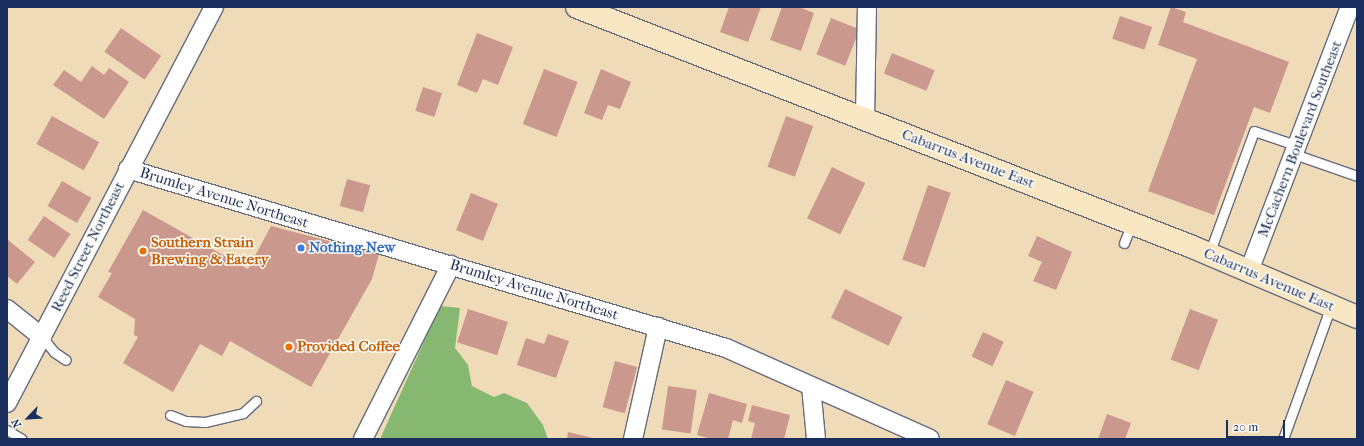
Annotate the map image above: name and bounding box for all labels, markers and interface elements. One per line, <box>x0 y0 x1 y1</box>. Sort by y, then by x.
street label: McCachern Boulevard Southeast <box>1254 38 1346 240</box>
street label: Cabarrus Avenue East <box>899 125 1037 193</box>
street label: Brumley Avenue Northeast <box>138 164 310 232</box>
street label: Reed Street Northeast <box>47 179 129 315</box>
place label: Southern Strain Brewing & Eatery <box>151 233 269 268</box>
place label: Nothing New <box>309 239 395 257</box>
marker: Nothing New <box>296 243 306 253</box>
street label: Cabarrus Avenue East <box>1201 244 1337 316</box>
marker: Southern Strain Brewing & Eatery <box>138 246 148 256</box>
street label: Brumley Avenue Northeast <box>448 256 620 324</box>
place label: Provided Coffee <box>297 338 400 356</box>
marker: Provided Coffee <box>284 342 294 352</box>
north arrow <box>8 398 48 438</box>
scale bar <box>1228 412 1287 438</box>
text: N <box>9 417 24 430</box>
text: 20 m <box>1233 420 1258 434</box>

